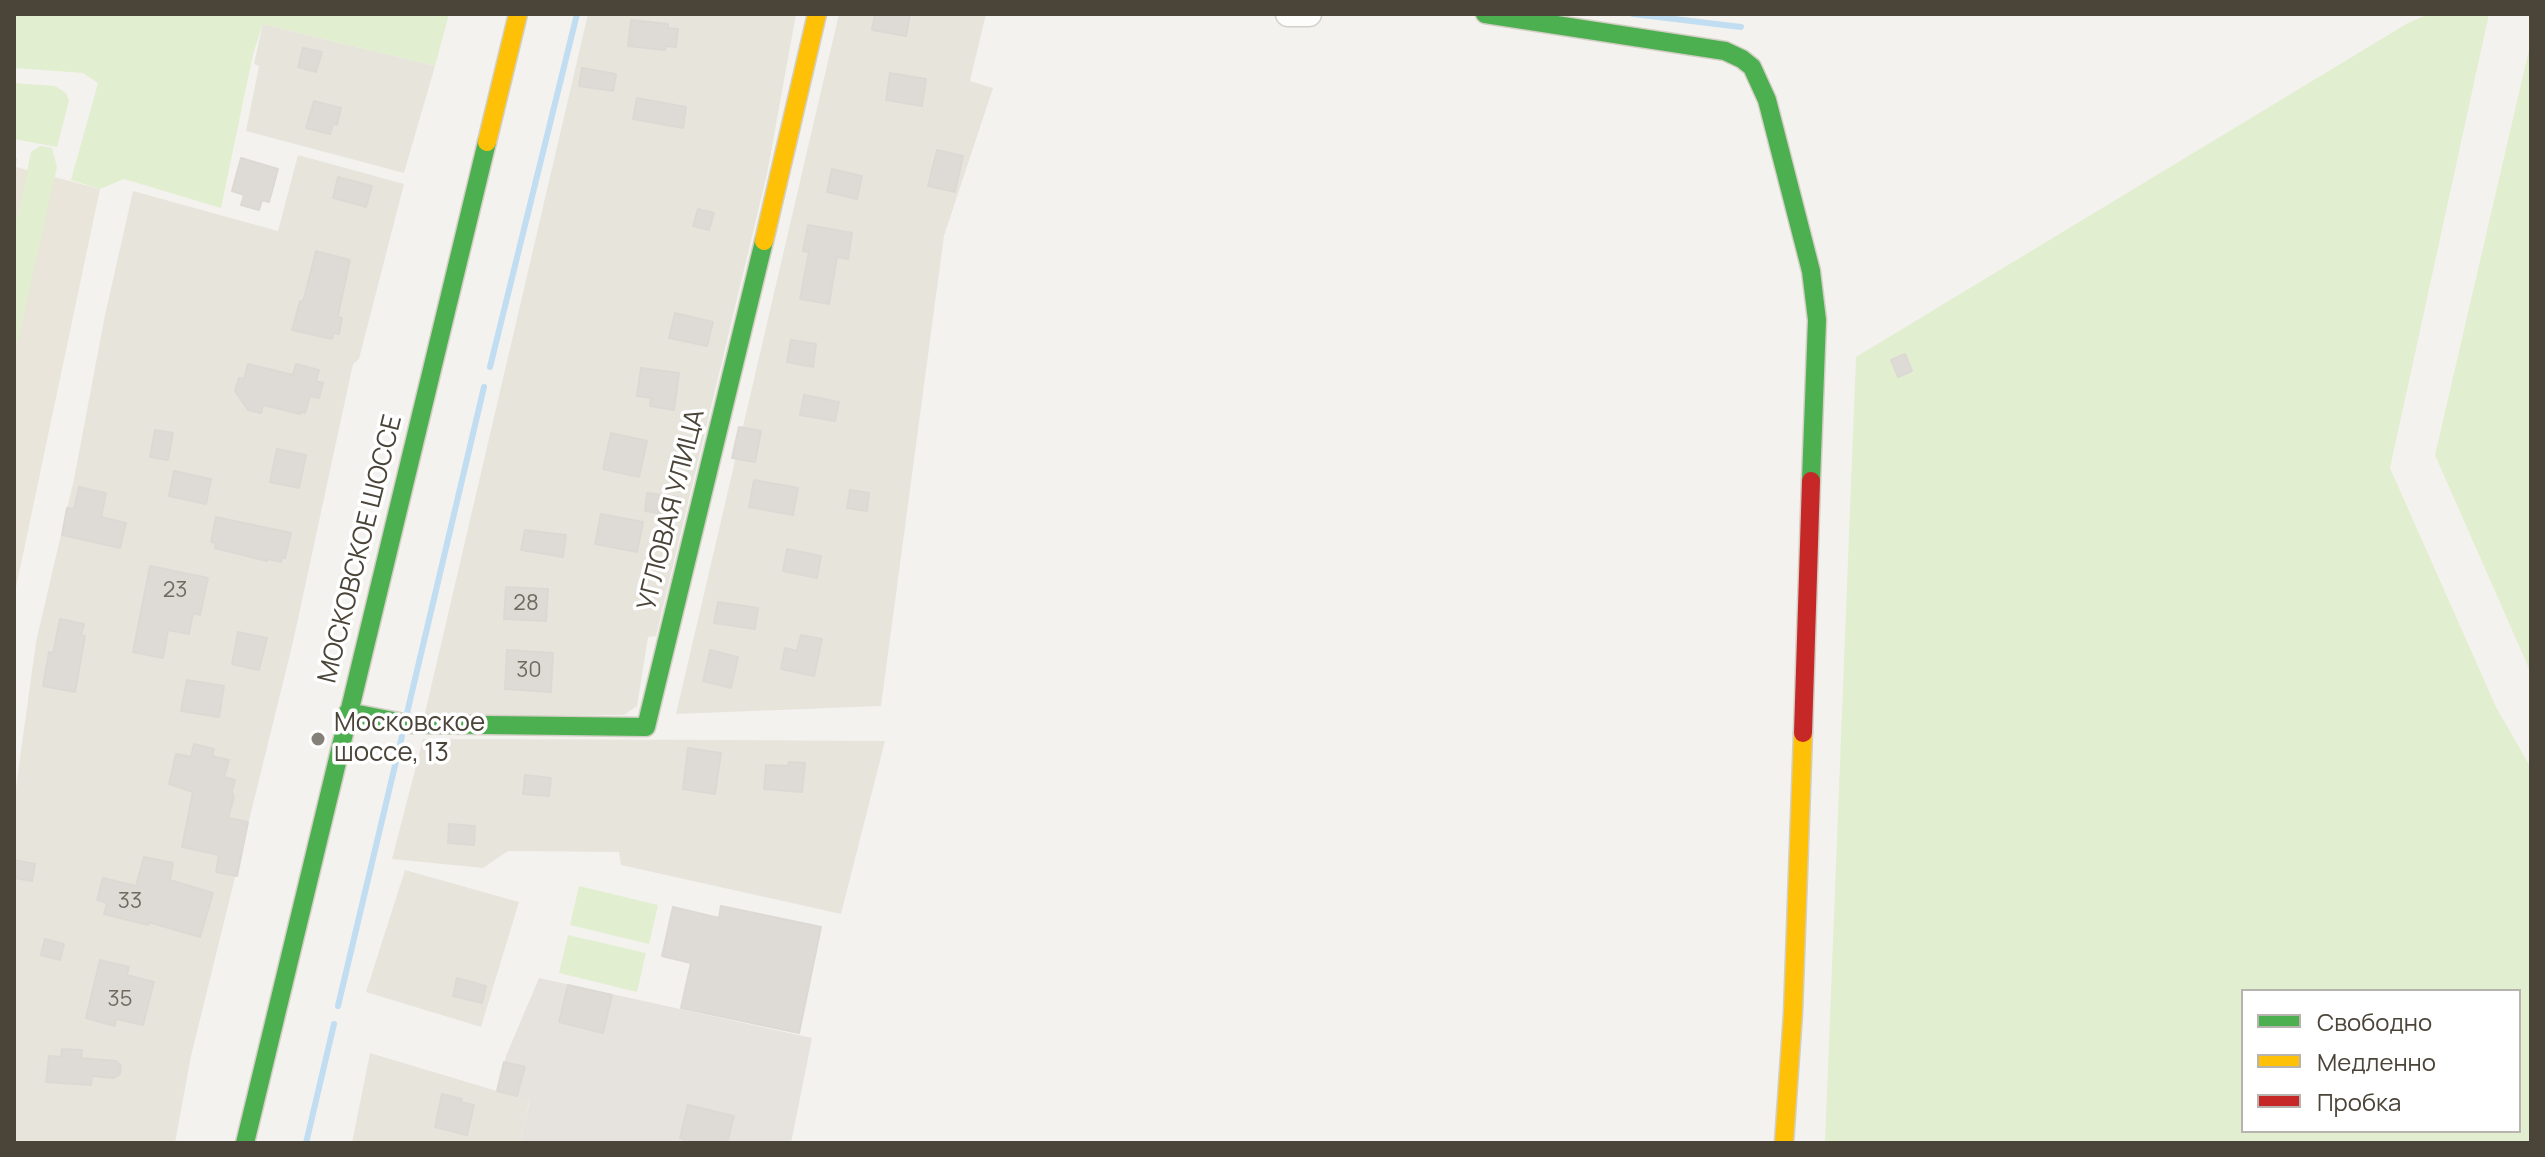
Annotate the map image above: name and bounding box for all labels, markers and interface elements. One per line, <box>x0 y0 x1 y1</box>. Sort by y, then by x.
street label: УГЛОВАЯ УЛИЦА <box>632 406 712 614</box>
street label: МОСКОВСКОЕ ШОССЕ <box>313 412 409 686</box>
house number: 23 <box>163 578 187 604</box>
house number: 28 <box>513 591 539 617</box>
house number: 30 <box>516 658 542 684</box>
place label: Московское шоссе, 13 <box>334 708 485 770</box>
marker: Московское шоссе, 13 <box>309 730 327 748</box>
house number: 33 <box>118 889 142 915</box>
house number: 35 <box>108 987 132 1013</box>
legend <box>2241 989 2521 1133</box>
text: Свободно <box>2317 1005 2432 1038</box>
text: Медленно <box>2317 1045 2436 1078</box>
text: Пробка <box>2317 1085 2401 1118</box>

